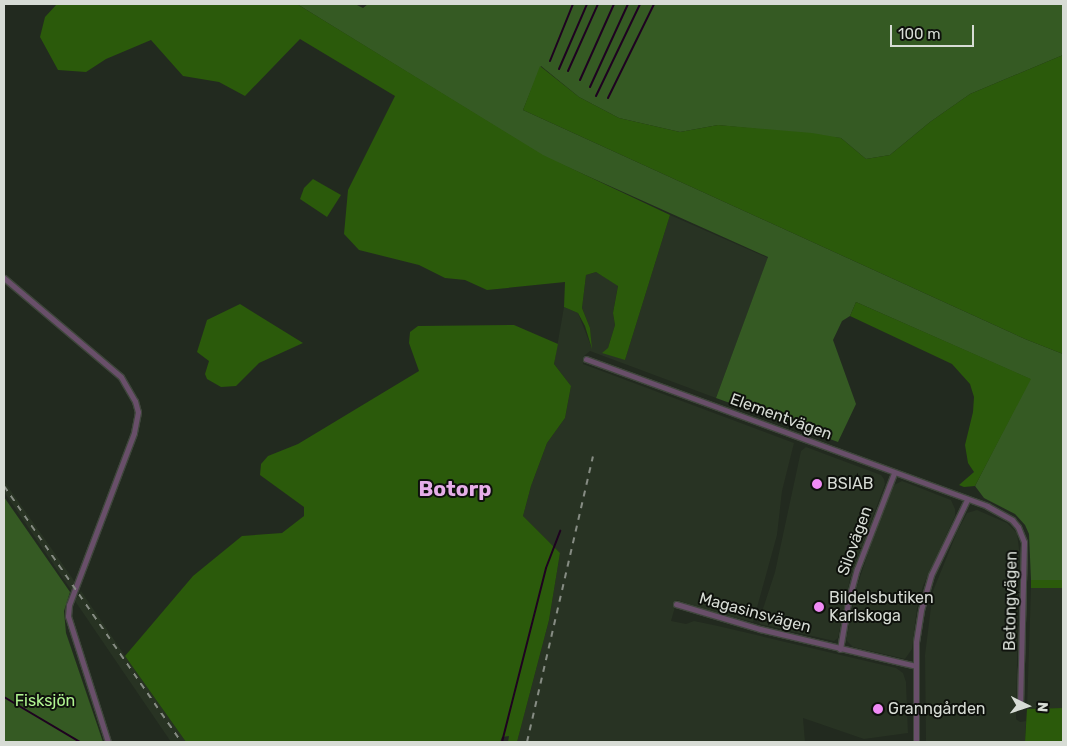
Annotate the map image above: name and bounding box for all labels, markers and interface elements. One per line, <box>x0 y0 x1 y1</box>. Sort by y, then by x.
scale bar <box>892 15 976 47</box>
text: 100 m <box>898 25 940 43</box>
street label: Elementvägen <box>727 390 835 444</box>
place label: BSIAB <box>827 474 873 494</box>
district label: Botorp <box>419 476 491 502</box>
marker: BSIAB <box>811 478 823 490</box>
street label: Silovägen <box>834 504 876 578</box>
street label: Betongvägen <box>1001 551 1021 651</box>
place label: Bildelsbutiken Karlskoga <box>829 588 934 626</box>
street label: Magasinsvägen <box>697 589 813 637</box>
marker: Bildelsbutiken Karlskoga <box>813 601 825 613</box>
north arrow <box>1002 681 1052 731</box>
park label: Fisksjön <box>15 691 75 711</box>
place label: Granngården <box>888 699 986 719</box>
text: N <box>1034 701 1051 713</box>
marker: Granngården <box>872 703 884 715</box>

